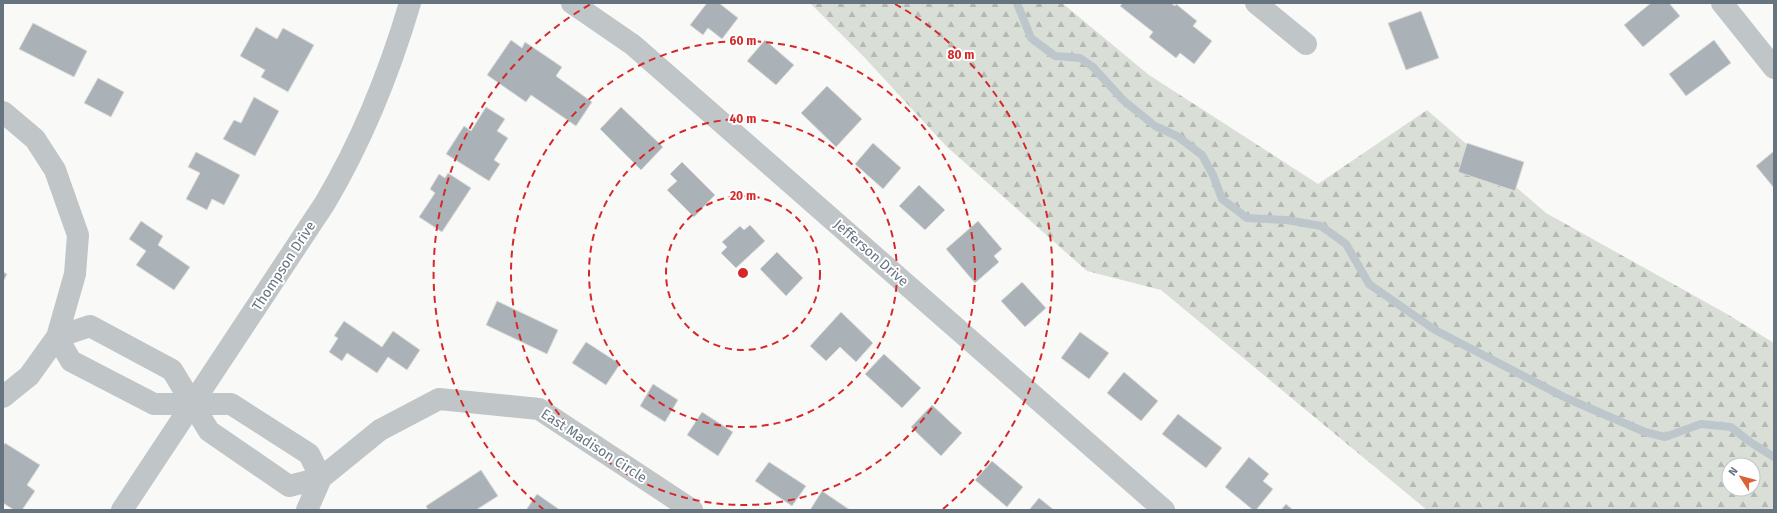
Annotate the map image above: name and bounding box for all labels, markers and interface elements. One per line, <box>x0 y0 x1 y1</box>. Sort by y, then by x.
text: 60 m <box>730 34 756 48</box>
text: 80 m <box>948 48 974 62</box>
text: 40 m <box>730 112 756 126</box>
text: 20 m <box>730 189 756 203</box>
street label: Jefferson Drive <box>830 216 912 290</box>
street label: Thompson Drive <box>249 218 319 314</box>
centre of rings <box>736 266 750 280</box>
street label: East Madison Circle <box>538 405 650 487</box>
north arrow <box>1721 457 1761 497</box>
text: N <box>1726 465 1741 478</box>

